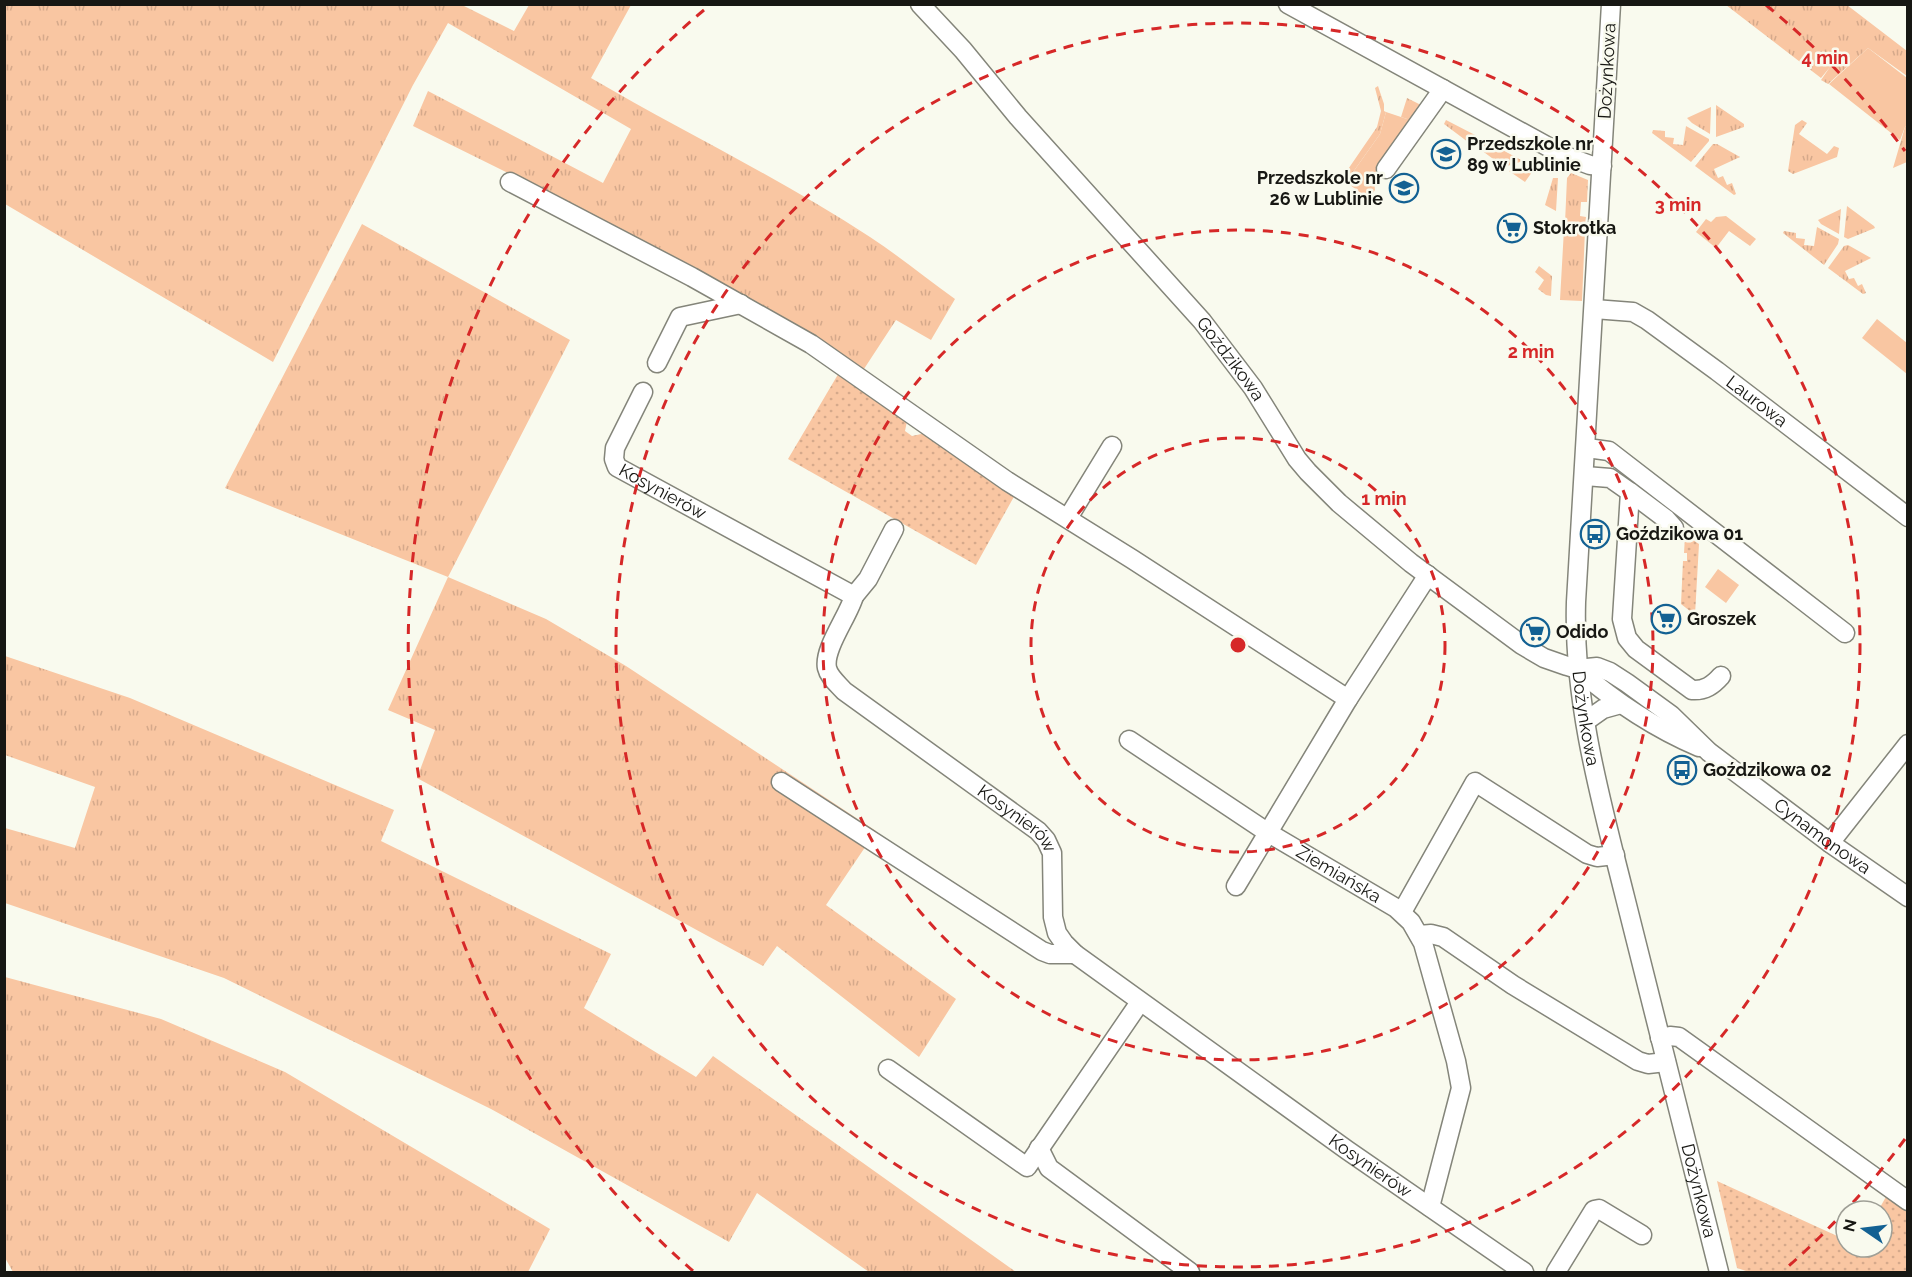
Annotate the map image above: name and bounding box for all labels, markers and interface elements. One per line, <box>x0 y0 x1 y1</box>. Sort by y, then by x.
street label: Dożynkowa <box>1593 22 1620 120</box>
text: 4 min <box>1802 47 1848 68</box>
place label: Przedszkole nr 89 w Lublinie <box>1467 133 1593 175</box>
school or university icon: Przedszkole nr 89 w Lublinie <box>1430 138 1462 170</box>
place label: Przedszkole nr 26 w Lublinie <box>1257 167 1383 209</box>
school or university icon: Przedszkole nr 26 w Lublinie <box>1388 172 1420 204</box>
text: 3 min <box>1655 194 1701 215</box>
supermarket icon: Stokrotka <box>1496 212 1528 244</box>
place label: Stokrotka <box>1533 217 1616 238</box>
street label: Goździkowa <box>1193 313 1269 405</box>
text: 2 min <box>1508 341 1554 362</box>
street label: Laurowa <box>1722 371 1792 431</box>
street label: Kosynierów <box>616 459 710 524</box>
text: 1 min <box>1361 488 1407 509</box>
bus stop icon: Goździkowa 01 <box>1579 518 1611 550</box>
place label: Goździkowa 01 <box>1616 523 1743 544</box>
supermarket icon: Groszek <box>1650 603 1682 635</box>
place label: Groszek <box>1687 608 1757 629</box>
supermarket icon: Odido <box>1519 616 1551 648</box>
place label: Odido <box>1556 621 1608 642</box>
centre of rings <box>1228 635 1248 655</box>
street label: Dożynkowa <box>1568 670 1604 768</box>
bus stop icon: Goździkowa 02 <box>1666 754 1698 786</box>
place label: Goździkowa 02 <box>1703 759 1831 780</box>
street label: Kosynierów <box>974 780 1061 855</box>
street label: Cynamonowa <box>1770 794 1875 878</box>
street label: Ziemiańska <box>1293 841 1385 907</box>
street label: Kosynierów <box>1325 1129 1416 1202</box>
street label: Dożynkowa <box>1677 1141 1721 1240</box>
north arrow <box>1834 1199 1894 1259</box>
text: N <box>1839 1217 1861 1234</box>

